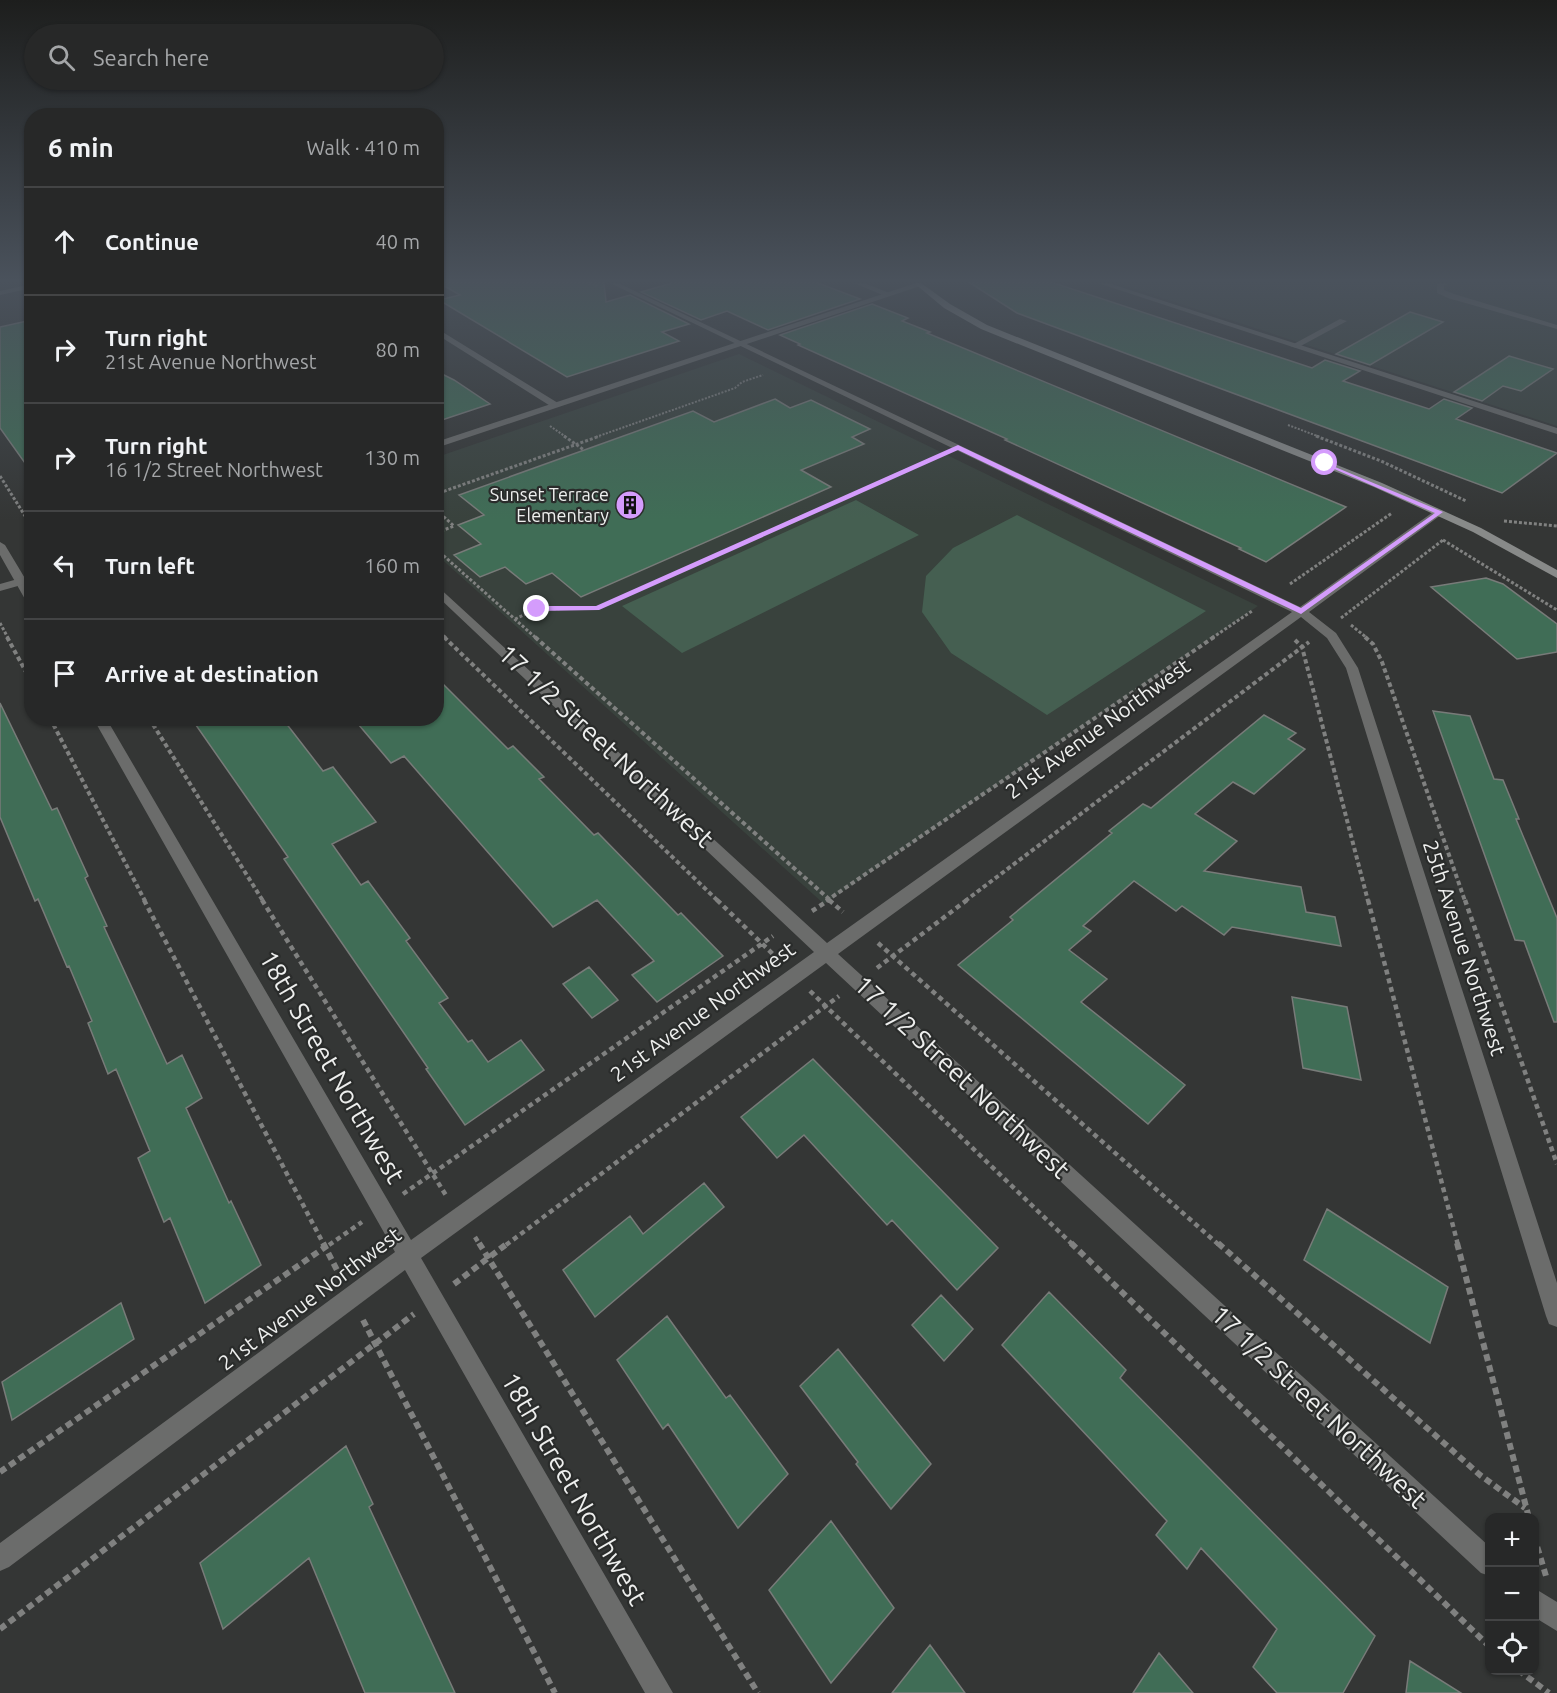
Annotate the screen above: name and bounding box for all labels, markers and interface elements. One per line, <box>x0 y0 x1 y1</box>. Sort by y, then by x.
search box <box>24 24 444 90</box>
icon: search <box>45 41 78 74</box>
text: Search here <box>93 45 209 70</box>
text: 6 min <box>48 133 114 162</box>
text: Walk · 410 m <box>307 136 420 159</box>
icon: ahead <box>48 225 81 258</box>
text: Continue <box>105 229 199 254</box>
text: 40 m <box>376 230 420 253</box>
text: Turn right <box>105 325 207 350</box>
icon: right <box>48 333 81 366</box>
text: 80 m <box>376 338 420 361</box>
text: 21st Avenue Northwest <box>105 350 317 373</box>
text: Turn right <box>105 433 207 458</box>
icon: right <box>48 441 81 474</box>
text: 130 m <box>364 446 420 469</box>
route start <box>1311 449 1337 475</box>
text: 16 1/2 Street Northwest <box>105 458 323 481</box>
place label: Sunset Terrace Elementary <box>490 484 609 525</box>
building icon: Sunset Terrace Elementary <box>614 489 646 521</box>
icon: left <box>48 549 81 582</box>
text: Turn left <box>105 553 195 578</box>
text: 160 m <box>364 554 420 577</box>
route end <box>523 595 549 621</box>
street label: 17 1/2 Street Northwest <box>493 638 720 853</box>
street label: 21st Avenue Northwest <box>1001 653 1194 803</box>
icon: arrive <box>48 657 81 690</box>
text: Arrive at destination <box>105 661 319 686</box>
street label: 25th Avenue Northwest <box>1419 837 1511 1058</box>
street label: 21st Avenue Northwest <box>606 936 799 1086</box>
street label: 18th Street Northwest <box>254 945 411 1188</box>
street label: 17 1/2 Street Northwest <box>849 969 1076 1184</box>
street label: 21st Avenue Northwest <box>213 1222 405 1375</box>
street label: 17 1/2 Street Northwest <box>1206 1299 1433 1514</box>
street label: 18th Street Northwest <box>496 1367 653 1610</box>
map controls <box>1485 1513 1539 1675</box>
button: + <box>1485 1513 1539 1567</box>
button: − <box>1485 1567 1539 1621</box>
button: locate <box>1485 1621 1539 1675</box>

